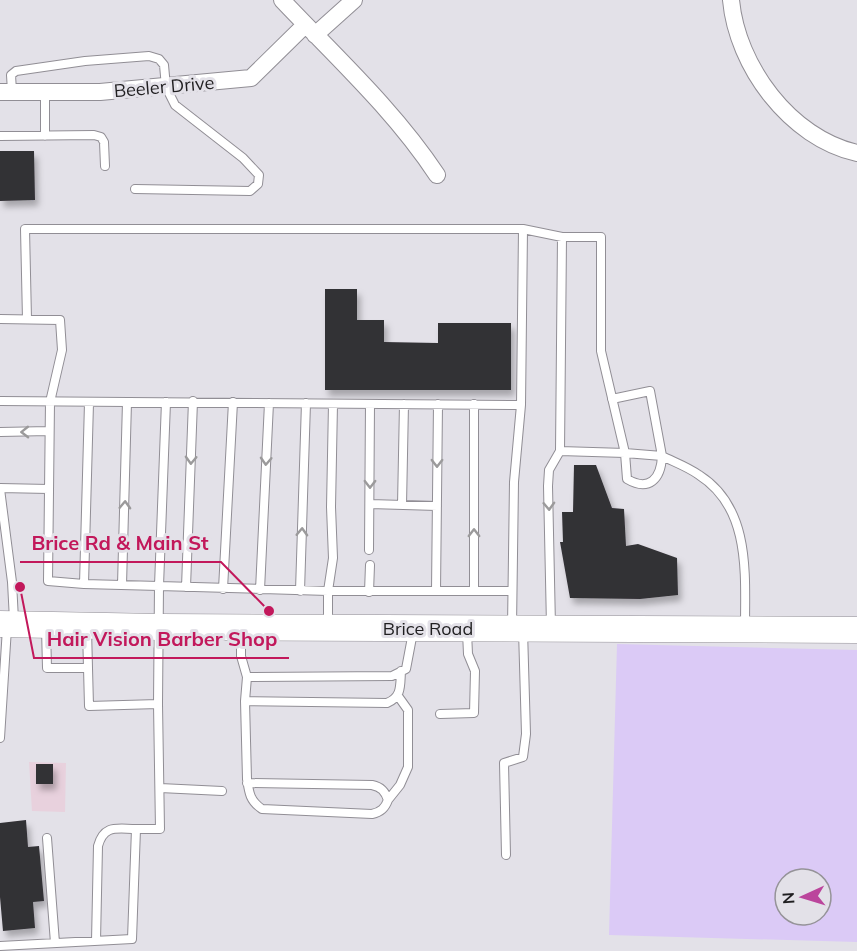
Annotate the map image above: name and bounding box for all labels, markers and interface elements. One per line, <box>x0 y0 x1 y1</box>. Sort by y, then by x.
street label: Beeler Drive <box>113 71 215 102</box>
one-way arrow <box>20 425 29 438</box>
one-way arrow <box>184 455 197 464</box>
one-way arrow <box>260 457 272 466</box>
one-way arrow <box>431 458 444 467</box>
one-way arrow <box>364 479 376 488</box>
one-way arrow <box>118 501 131 510</box>
one-way arrow <box>542 502 555 511</box>
callout: Brice Rd & Main St <box>20 524 221 562</box>
one-way arrow <box>295 528 308 537</box>
one-way arrow <box>468 528 480 537</box>
text: Brice Rd & Main St <box>31 530 209 555</box>
street label: Brice Road <box>383 617 473 640</box>
callout: Hair Vision Barber Shop <box>34 620 289 658</box>
text: Hair Vision Barber Shop <box>47 626 277 651</box>
north arrow <box>773 867 833 927</box>
text: N <box>778 891 798 905</box>

